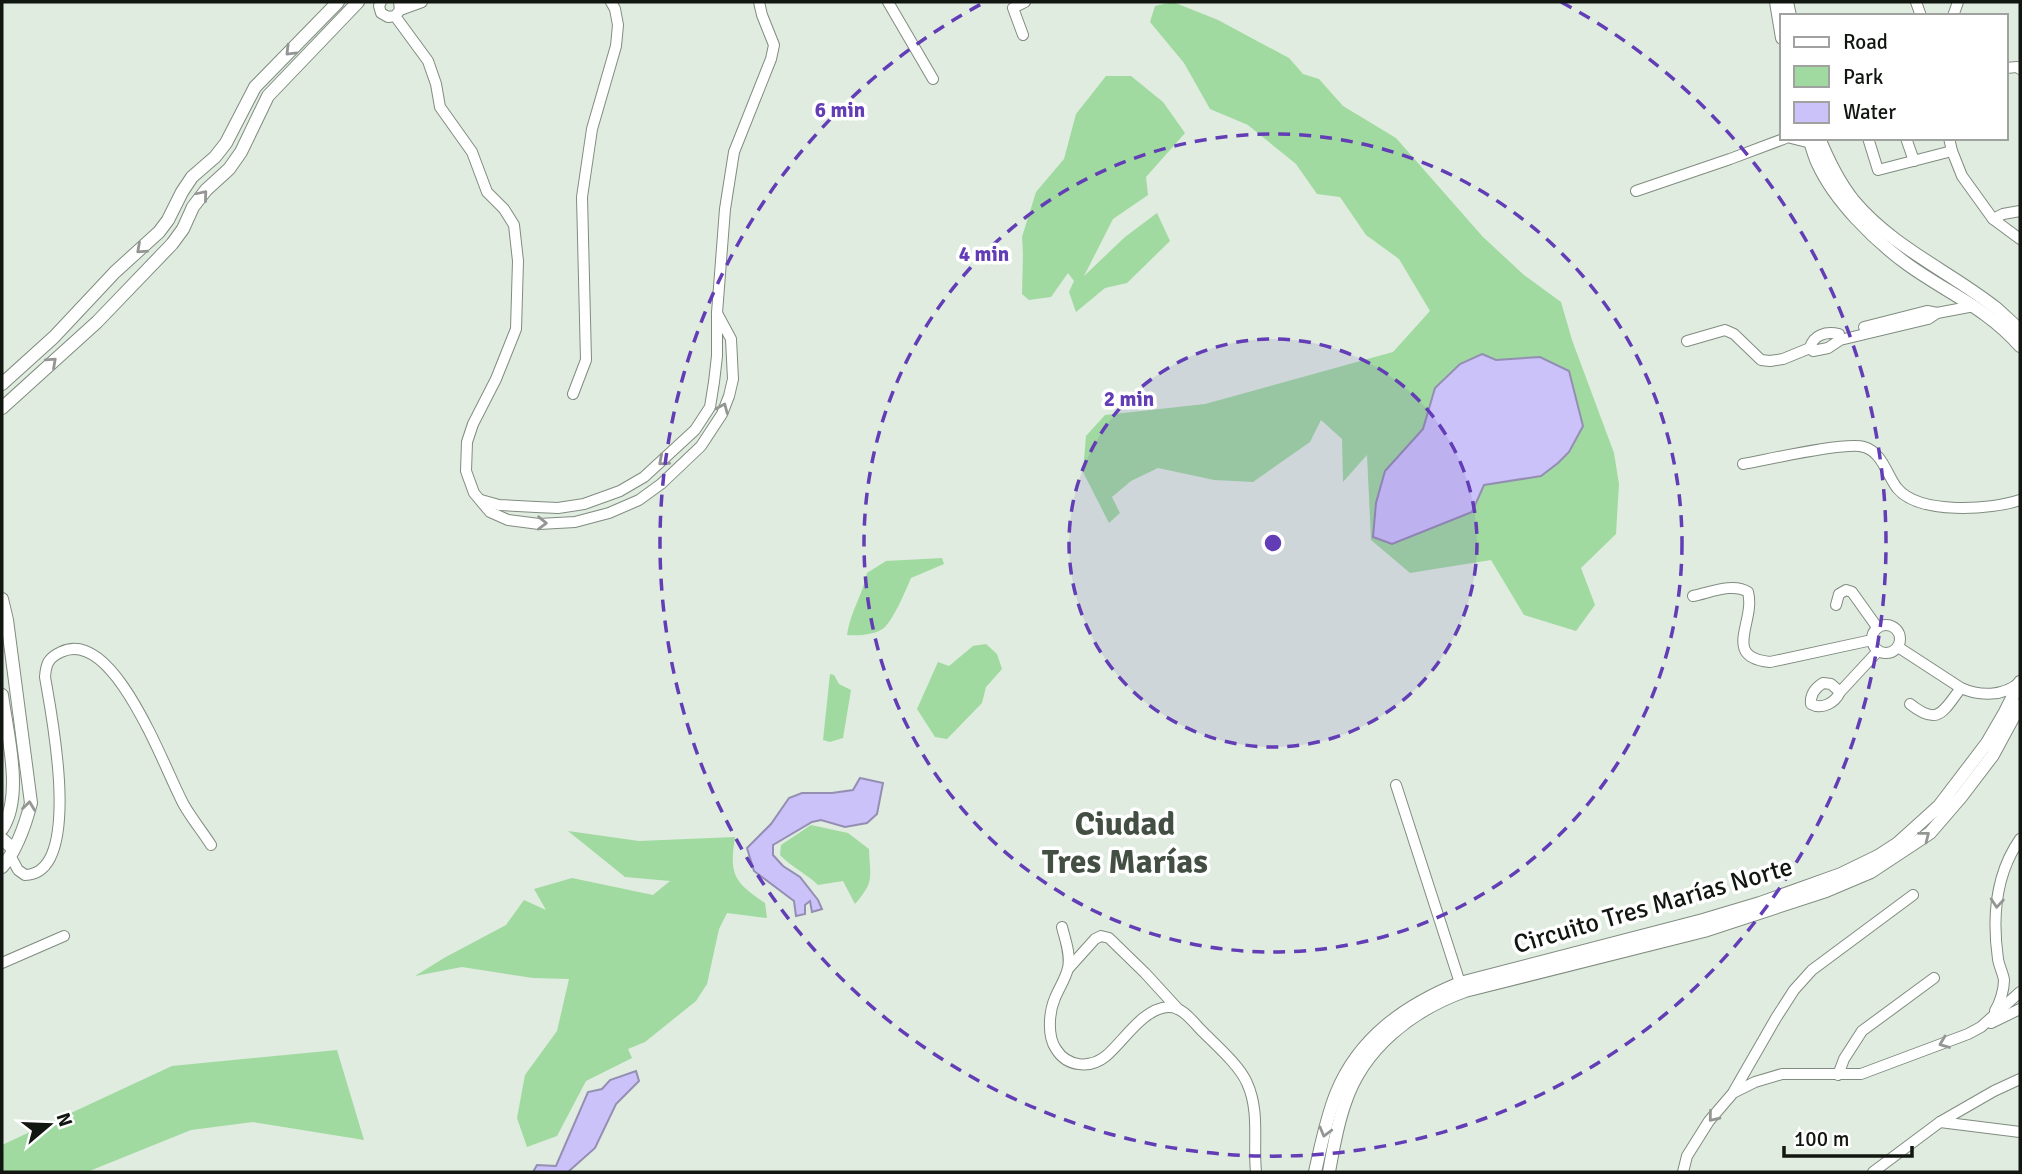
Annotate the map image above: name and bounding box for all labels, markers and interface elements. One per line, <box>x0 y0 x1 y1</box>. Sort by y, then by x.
legend <box>1780 14 2008 140</box>
text: Road <box>1843 29 1888 55</box>
one-way arrow <box>286 42 299 55</box>
text: Park <box>1843 64 1884 90</box>
text: 6 min <box>815 97 865 123</box>
text: Water <box>1843 99 1896 125</box>
one-way arrow <box>195 190 207 203</box>
one-way arrow <box>136 241 149 253</box>
text: 4 min <box>959 241 1009 267</box>
one-way arrow <box>44 358 57 371</box>
text: 2 min <box>1104 386 1154 412</box>
one-way arrow <box>715 403 729 415</box>
one-way arrow <box>658 453 671 465</box>
one-way arrow <box>537 515 548 531</box>
centre of rings <box>1261 531 1285 555</box>
one-way arrow <box>21 800 36 812</box>
district label: Ciudad Tres Marías <box>1042 804 1208 883</box>
one-way arrow <box>1917 832 1929 845</box>
street label: Circuito Tres Marías Norte <box>1510 851 1796 961</box>
one-way arrow <box>1990 897 2005 908</box>
one-way arrow <box>1939 1034 1951 1048</box>
north arrow <box>14 1090 84 1160</box>
one-way arrow <box>1709 1108 1721 1121</box>
text: N <box>51 1110 78 1130</box>
scale bar <box>1784 1114 1912 1158</box>
one-way arrow <box>1319 1125 1333 1137</box>
text: 100 m <box>1794 1126 1849 1152</box>

